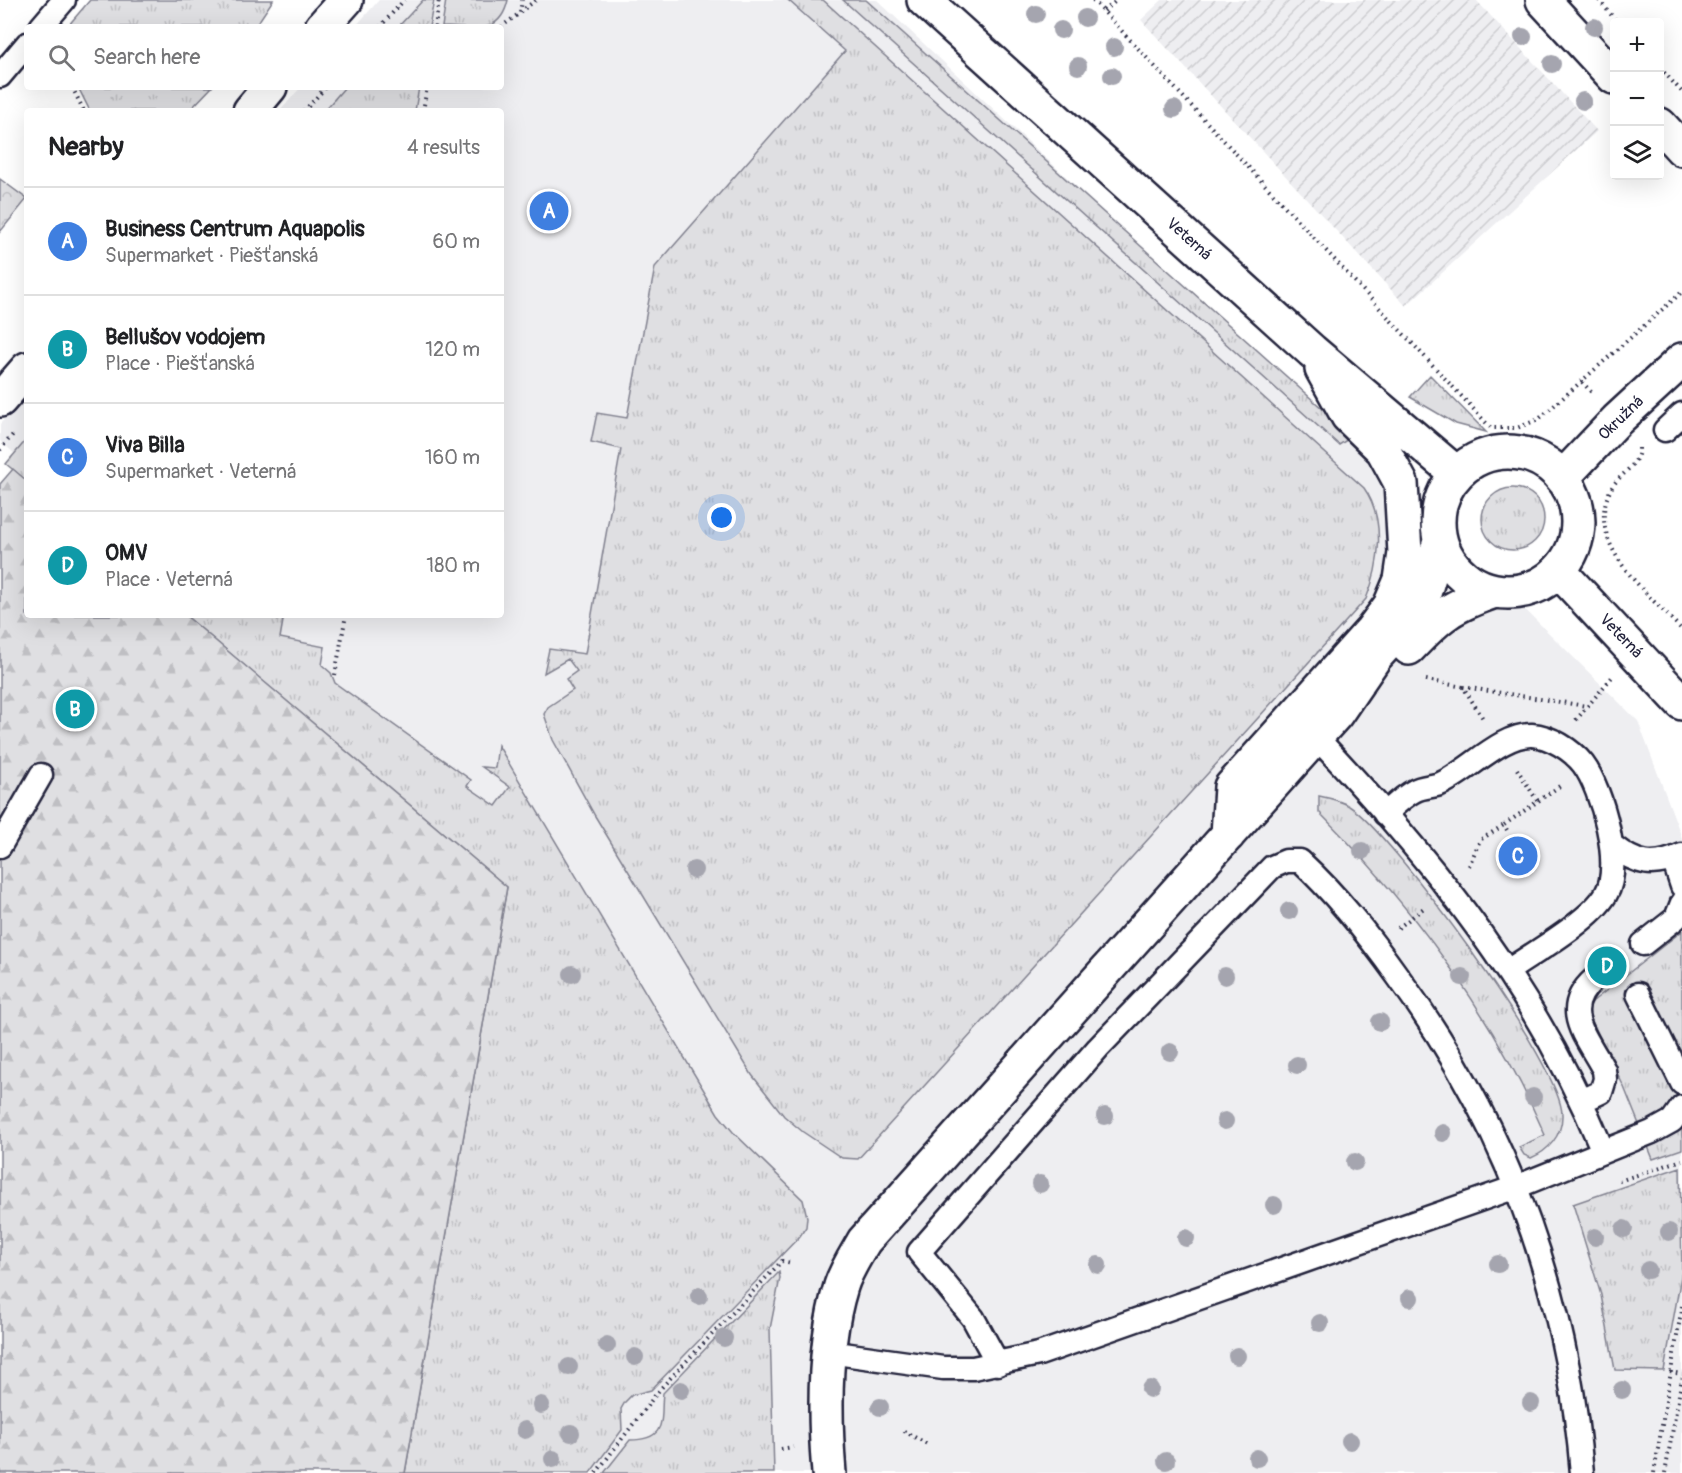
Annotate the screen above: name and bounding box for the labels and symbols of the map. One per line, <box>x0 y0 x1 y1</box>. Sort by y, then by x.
pin: A <box>530 188 568 234</box>
street label: Veterná <box>1162 213 1216 265</box>
street label: Okružná <box>1594 392 1648 444</box>
your location <box>707 503 736 532</box>
street label: Veterná <box>1595 610 1647 662</box>
pin: B <box>56 686 94 732</box>
pin: C <box>1498 834 1538 878</box>
pin: D <box>1588 944 1626 988</box>

